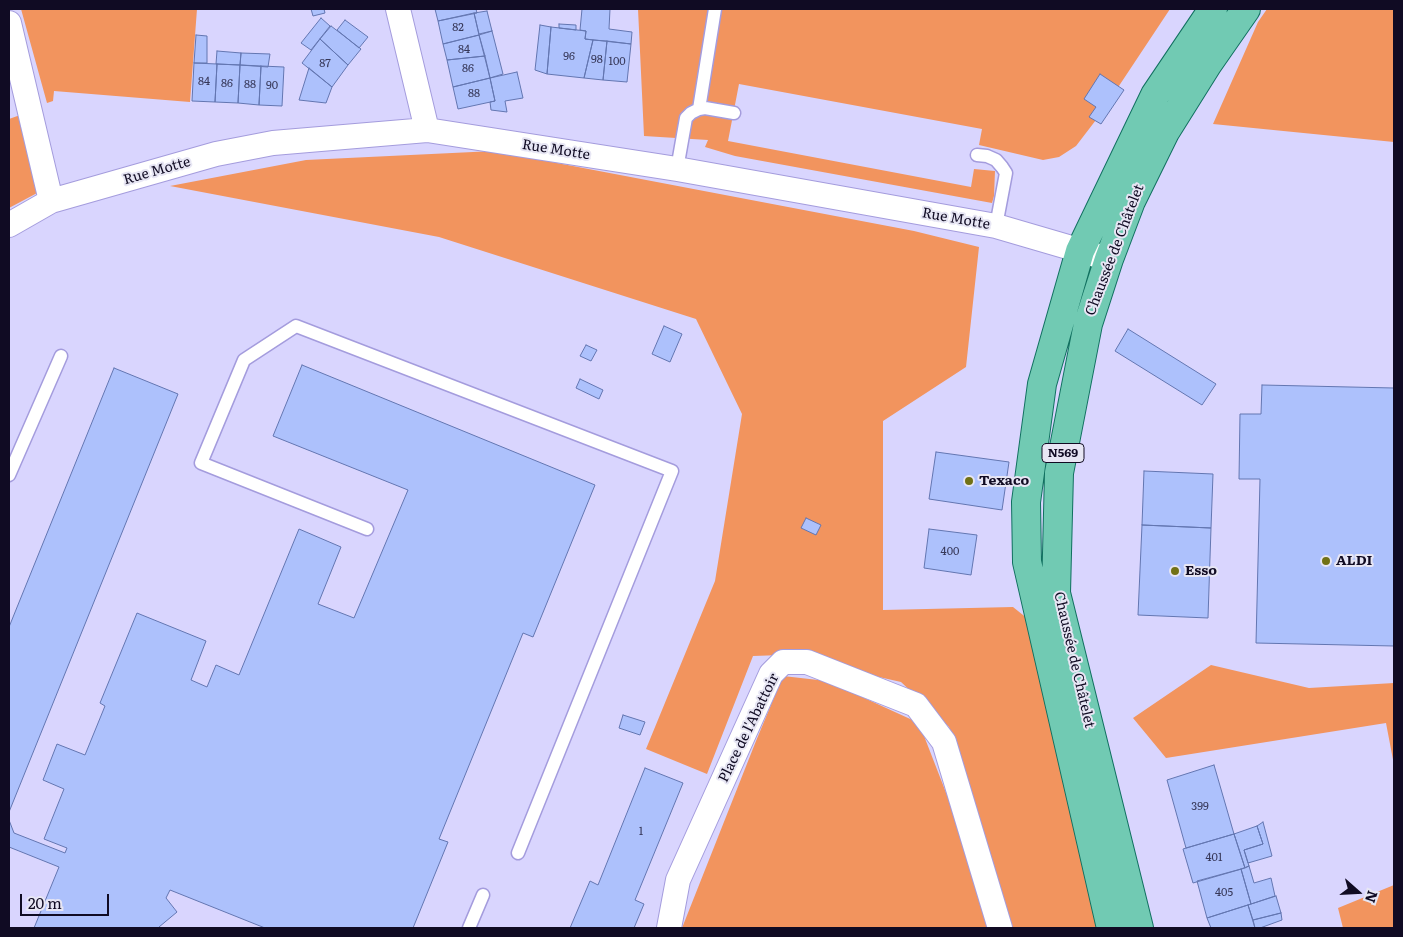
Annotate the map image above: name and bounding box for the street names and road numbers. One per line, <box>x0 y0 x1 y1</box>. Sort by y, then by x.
street label: Rue Motte <box>521 136 591 164</box>
street label: Rue Motte <box>122 153 192 189</box>
street label: Chaussée de Châtelet <box>1082 182 1148 318</box>
street label: Rue Motte <box>921 205 991 233</box>
road number: N569 <box>1042 443 1084 462</box>
street label: Chaussée de Châtelet <box>1050 590 1098 730</box>
street label: Place de l'Abattoir <box>715 671 783 785</box>

